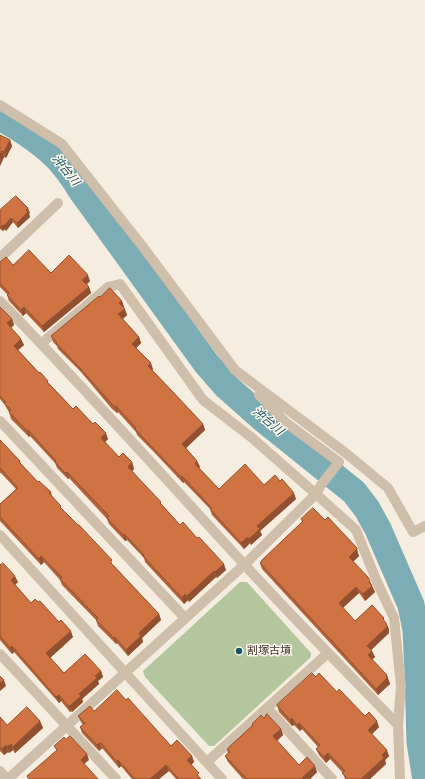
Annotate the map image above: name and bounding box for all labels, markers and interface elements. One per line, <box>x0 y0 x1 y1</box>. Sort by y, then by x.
water label: 沖台川 <box>49 151 83 189</box>
water label: 沖台川 <box>250 404 286 438</box>
place label: 割塚古墳 <box>247 644 291 658</box>
marker: 割塚古墳 <box>234 646 244 656</box>

